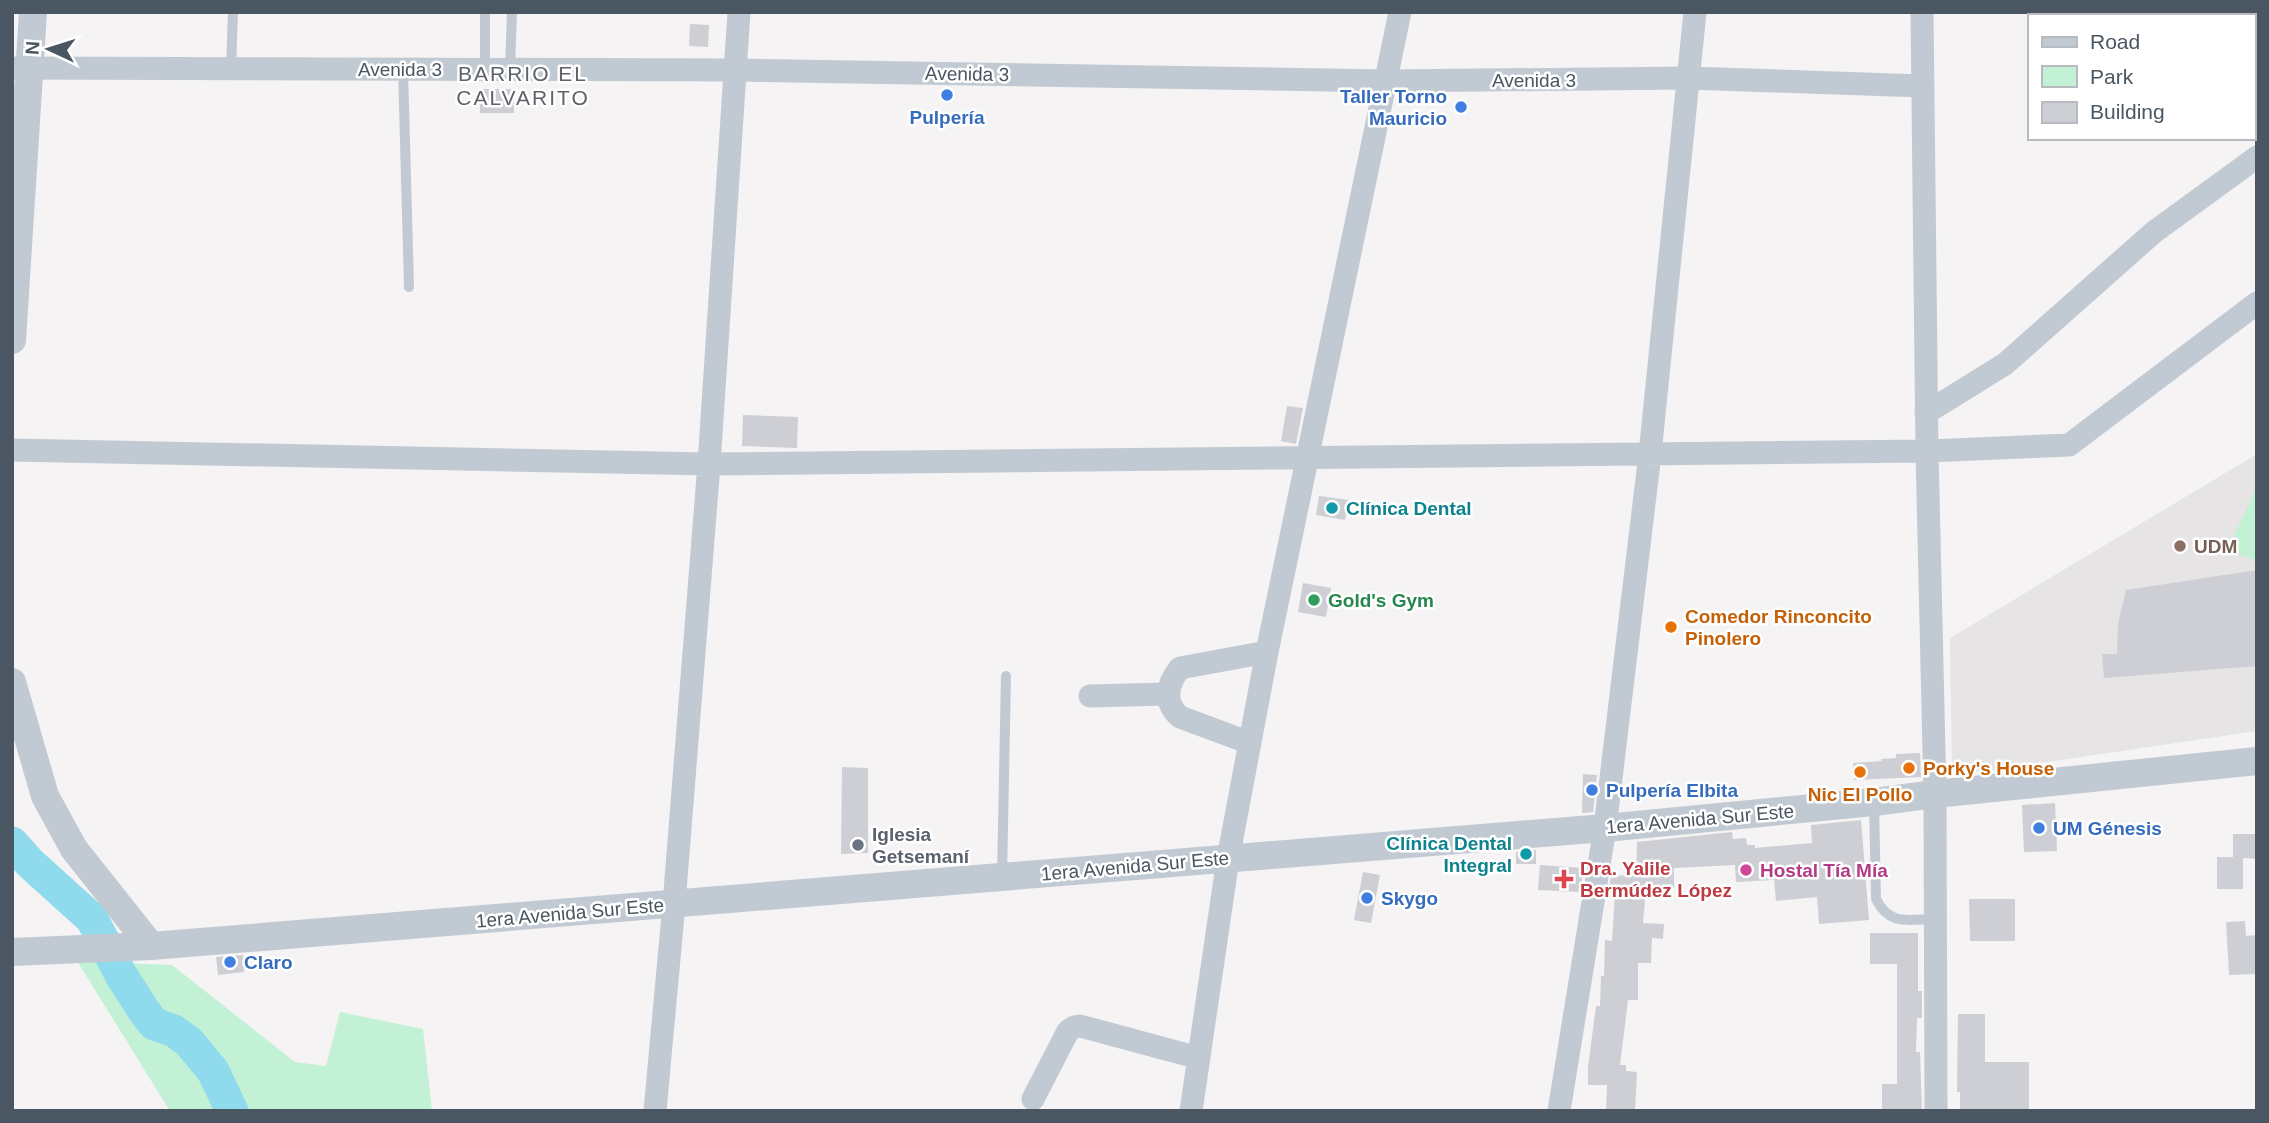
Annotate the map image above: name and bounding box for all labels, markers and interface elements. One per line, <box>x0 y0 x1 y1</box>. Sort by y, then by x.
north arrow <box>14 14 84 84</box>
legend <box>2028 14 2255 140</box>
text: Road <box>2090 30 2140 53</box>
text: N <box>22 40 43 55</box>
street label: Avenida 3 <box>358 59 442 80</box>
district label: BARRIO EL CALVARITO <box>456 62 590 109</box>
street label: Avenida 3 <box>925 63 1009 85</box>
text: Park <box>2090 65 2134 88</box>
street label: Avenida 3 <box>1492 70 1576 91</box>
place label: Taller Torno Mauricio <box>1340 86 1447 129</box>
marker: Pulpería <box>939 87 955 103</box>
marker: Taller Torno Mauricio <box>1453 99 1469 115</box>
text: Building <box>2090 100 2165 123</box>
place label: Pulpería <box>910 107 985 128</box>
place label: Clínica Dental <box>1346 498 1472 519</box>
marker: Clínica Dental <box>1324 500 1340 516</box>
place label: UDM <box>2194 536 2237 557</box>
marker: UDM <box>2172 538 2188 554</box>
place label: Gold's Gym <box>1328 590 1434 611</box>
marker: Gold's Gym <box>1306 592 1322 608</box>
place label: Comedor Rinconcito Pinolero <box>1685 606 1872 649</box>
marker: Comedor Rinconcito Pinolero <box>1663 619 1679 635</box>
place label: Porky's House <box>1923 758 2054 779</box>
marker: Porky's House <box>1901 760 1917 776</box>
marker: Nic El Pollo <box>1852 764 1868 780</box>
place label: Pulpería Elbita <box>1606 780 1738 801</box>
marker: Pulpería Elbita <box>1584 782 1600 798</box>
place label: Nic El Pollo <box>1808 784 1912 805</box>
street label: 1era Avenida Sur Este <box>1605 800 1795 838</box>
place label: UM Génesis <box>2053 818 2162 839</box>
marker: UM Génesis <box>2031 820 2047 836</box>
place label: Iglesia Getsemaní <box>872 824 970 867</box>
place label: Clínica Dental Integral <box>1386 833 1512 876</box>
marker: Iglesia Getsemaní <box>850 837 866 853</box>
marker: Clínica Dental Integral <box>1518 846 1534 862</box>
street label: 1era Avenida Sur Este <box>1040 847 1230 885</box>
place label: Dra. Yalile Bermúdez López <box>1580 858 1732 901</box>
place label: Hostal Tía Mía <box>1760 860 1888 881</box>
marker: Hostal Tía Mía <box>1738 862 1754 878</box>
marker: Dra. Yalile Bermúdez López <box>1554 869 1574 889</box>
place label: Skygo <box>1381 888 1438 909</box>
marker: Skygo <box>1359 890 1375 906</box>
street label: 1era Avenida Sur Este <box>475 894 665 932</box>
place label: Claro <box>244 952 293 973</box>
marker: Claro <box>222 954 238 970</box>

